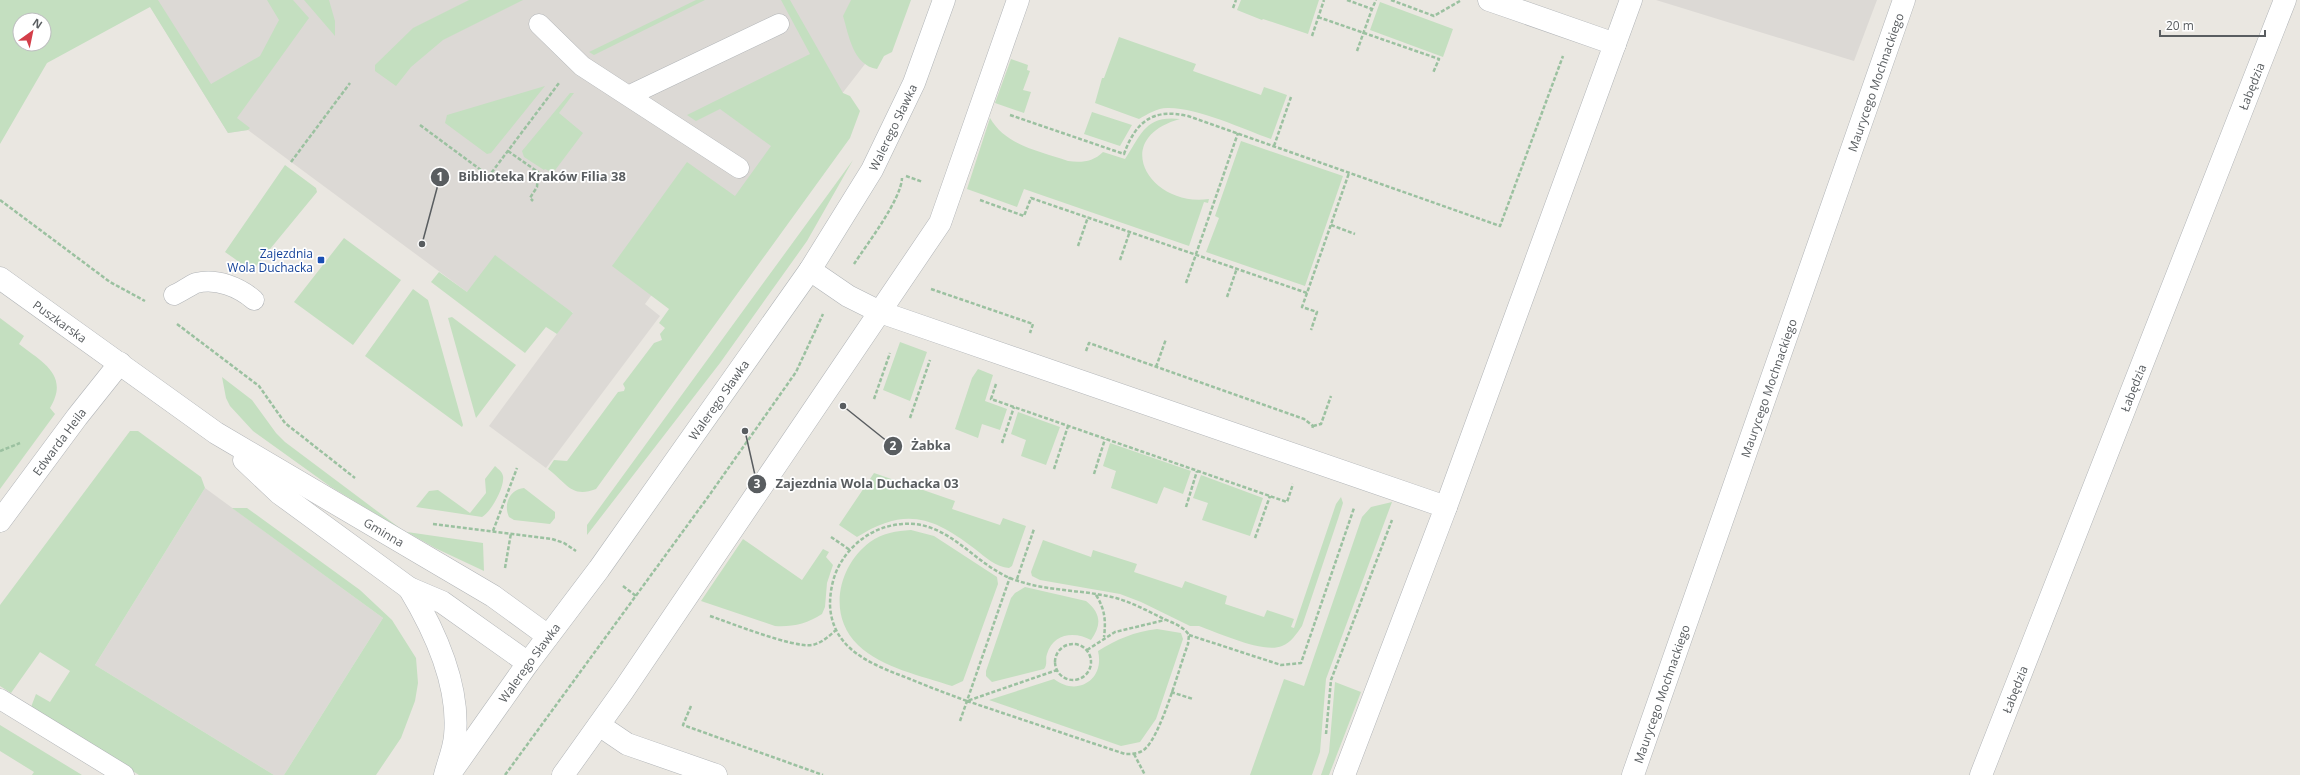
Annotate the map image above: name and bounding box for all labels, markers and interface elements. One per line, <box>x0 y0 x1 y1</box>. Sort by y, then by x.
street label: Maurycego Mochnackiego <box>1843 10 1907 154</box>
north arrow <box>12 12 52 52</box>
scale bar <box>2160 12 2265 38</box>
text: N <box>30 14 46 32</box>
text: 20 m <box>2166 17 2194 34</box>
street label: Łabędzia <box>2234 60 2268 112</box>
street label: Walerego Sławka <box>864 81 921 174</box>
callout: Biblioteka Kraków Filia 38 <box>430 164 634 189</box>
text: Biblioteka Kraków Filia 38 <box>458 167 626 185</box>
text: 1 <box>437 168 443 185</box>
place label: Zajezdnia Wola Duchacka <box>227 245 313 276</box>
marker: Zajezdnia Wola Duchacka <box>316 255 326 265</box>
street label: Puszkarska <box>30 296 90 346</box>
street label: Maurycego Mochnackiego <box>1736 316 1800 460</box>
street label: Walerego Sławka <box>684 356 753 443</box>
street label: Łabędzia <box>2116 361 2150 414</box>
street label: Edwarda Heila <box>28 404 90 479</box>
callout: Żabka <box>883 433 959 458</box>
text: Żabka <box>911 436 951 454</box>
text: 2 <box>890 437 897 454</box>
callout: Zajezdnia Wola Duchacka 03 <box>747 471 966 496</box>
text: Zajezdnia Wola Duchacka 03 <box>775 474 959 492</box>
text: 3 <box>754 475 761 492</box>
street label: Gminna <box>361 513 408 551</box>
street label: Walerego Sławka <box>494 619 564 706</box>
street label: Maurycego Mochnackiego <box>1629 622 1693 765</box>
street label: Łabędzia <box>1998 663 2032 716</box>

